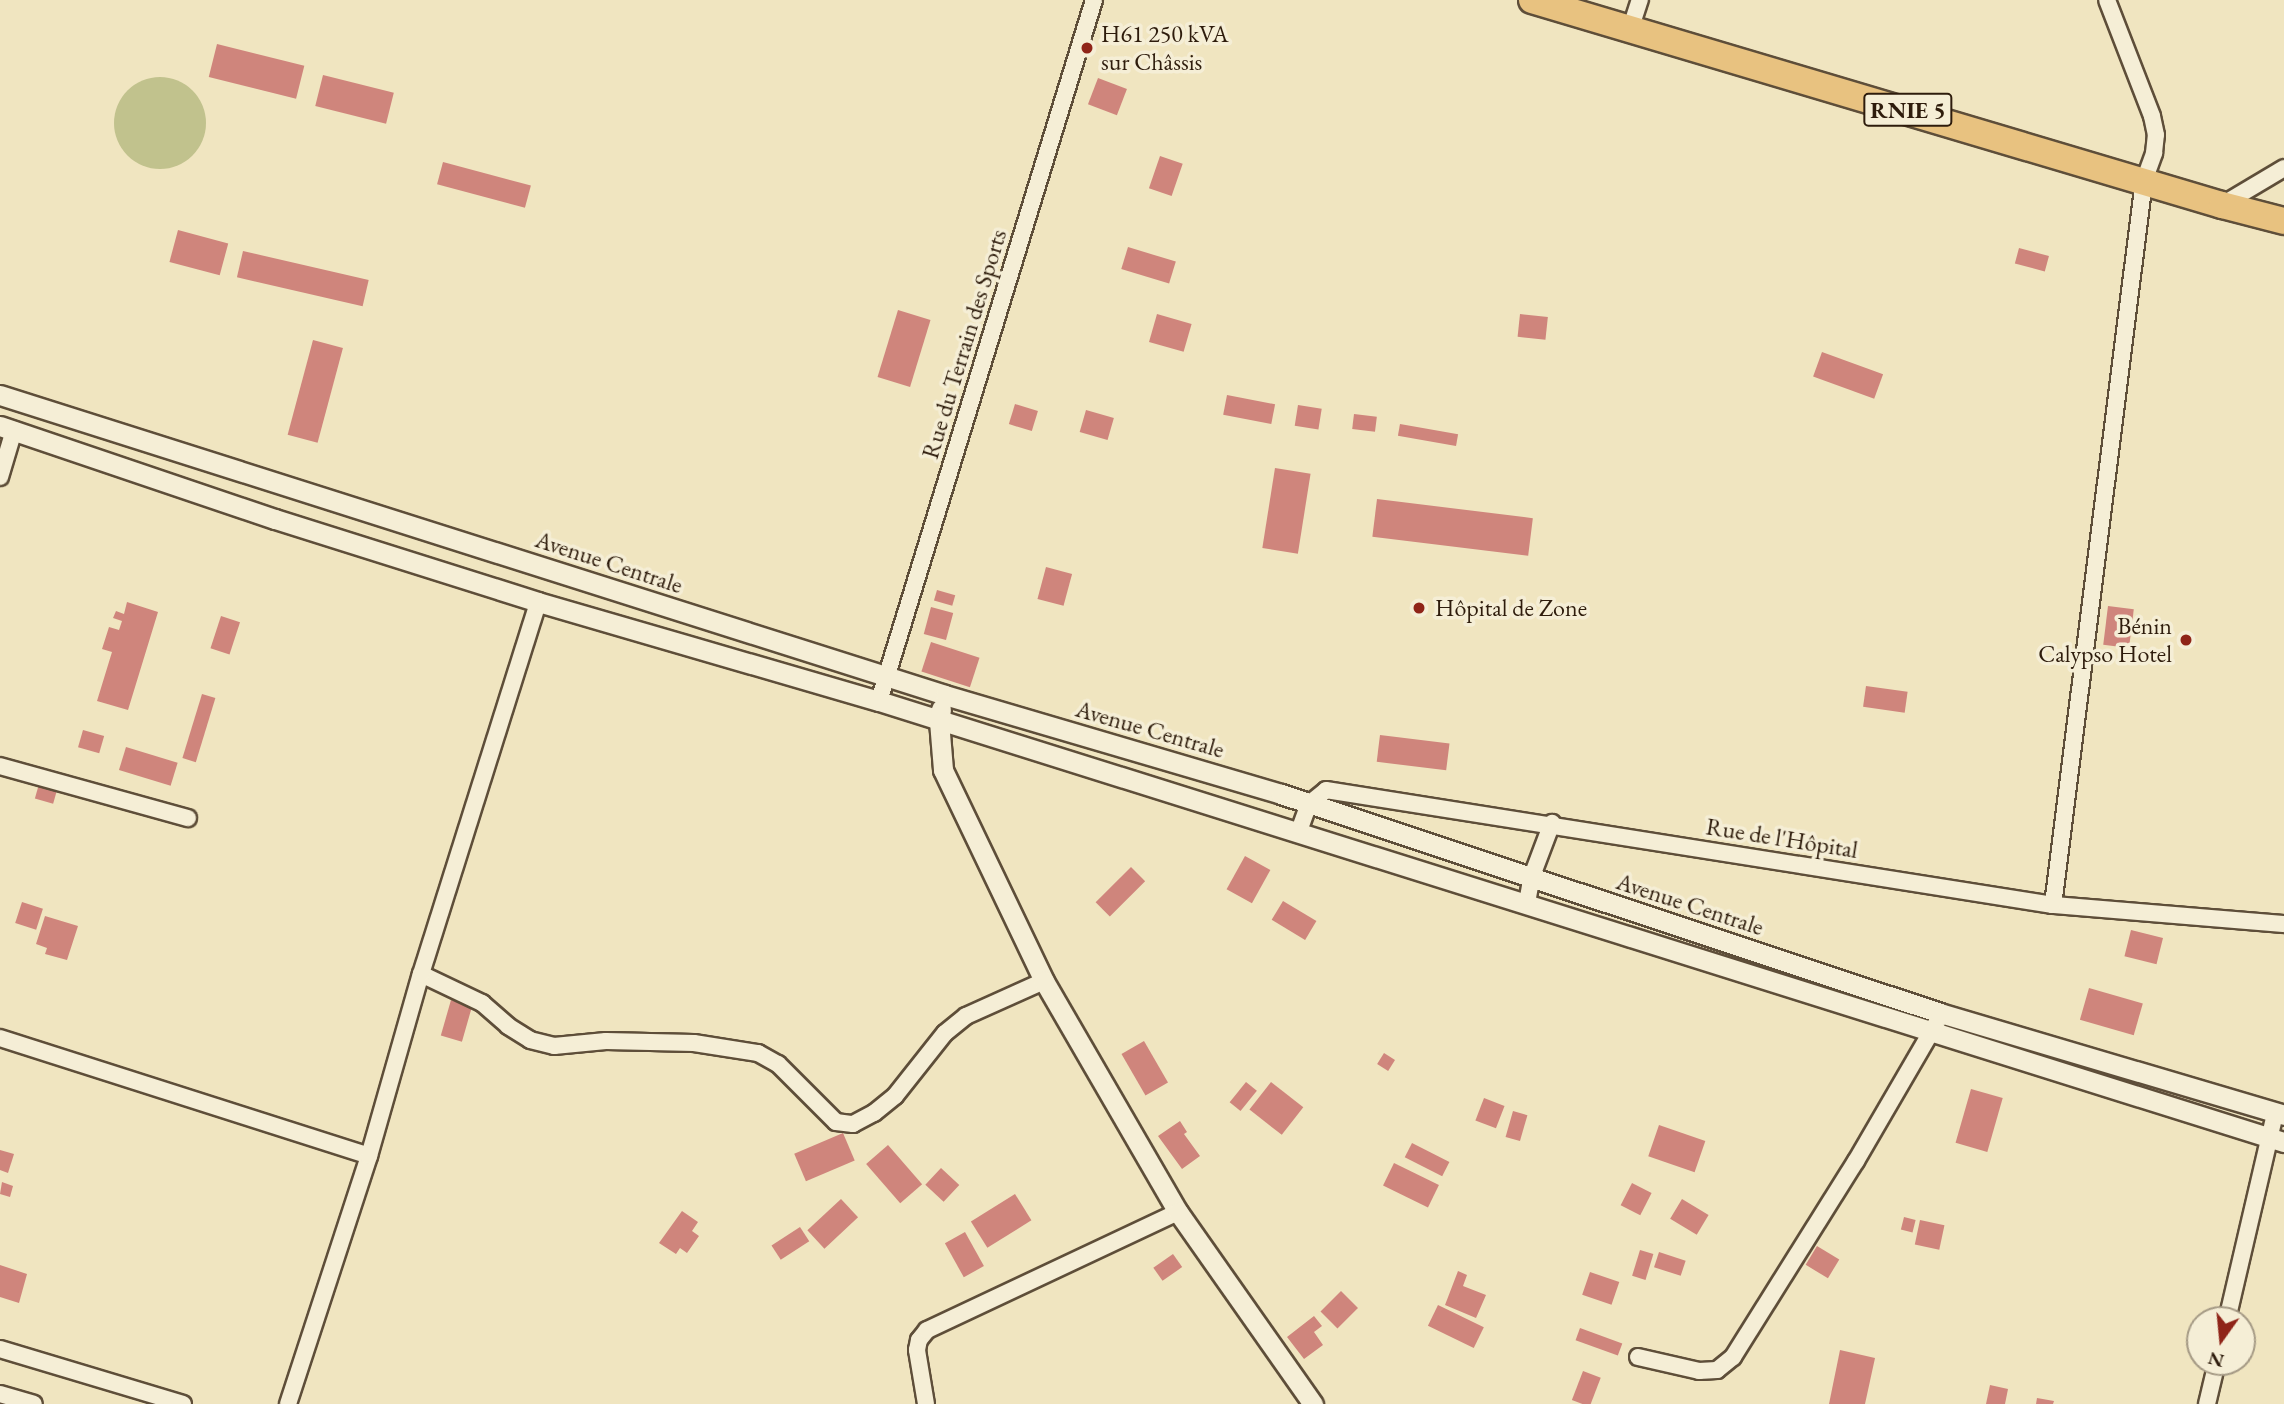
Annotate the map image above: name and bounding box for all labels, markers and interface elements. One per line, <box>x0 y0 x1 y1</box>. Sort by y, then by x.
place label: H61 250 kVA sur Châssis <box>1101 20 1229 76</box>
marker: H61 250 kVA sur Châssis <box>1079 40 1095 56</box>
road number: RNIE 5 <box>1862 90 1954 130</box>
street label: Rue du Terrain des Sports <box>915 226 1013 462</box>
street label: Avenue Centrale <box>532 525 686 599</box>
place label: Hôpital de Zone <box>1435 594 1587 622</box>
marker: Hôpital de Zone <box>1409 598 1429 618</box>
place label: Bénin Calypso Hotel <box>2038 612 2172 668</box>
marker: Bénin Calypso Hotel <box>2178 632 2194 648</box>
street label: Avenue Centrale <box>1072 694 1228 764</box>
street label: Rue de l'Hôpital <box>1704 812 1860 864</box>
street label: Avenue Centrale <box>1613 867 1767 941</box>
north arrow <box>2186 1306 2256 1376</box>
text: N <box>2205 1346 2227 1374</box>

